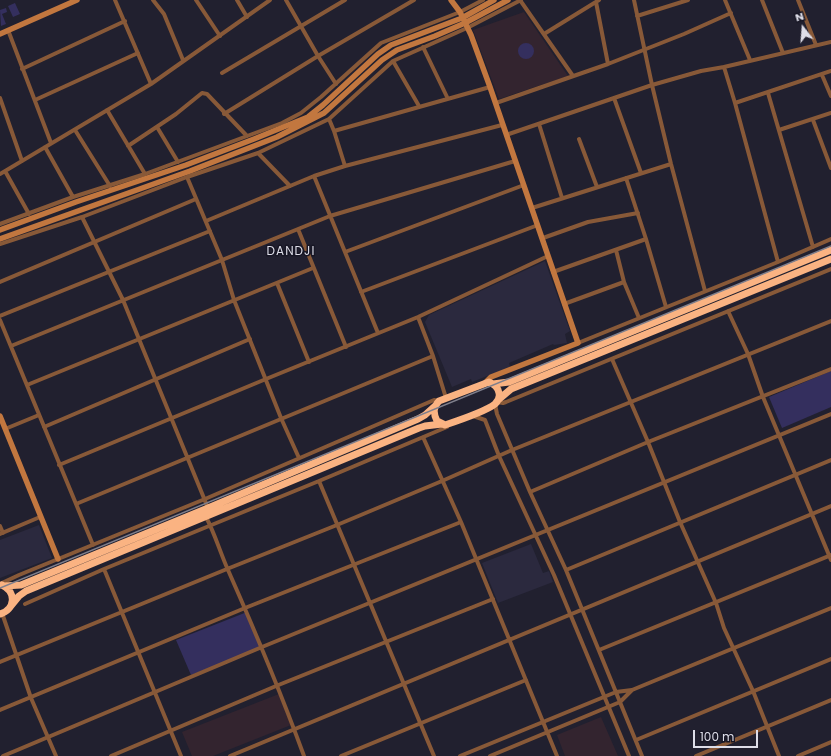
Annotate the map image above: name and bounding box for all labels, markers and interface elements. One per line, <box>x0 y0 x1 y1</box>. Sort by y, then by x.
north arrow <box>783 8 823 48</box>
text: N <box>793 8 806 25</box>
district label: DANDJI <box>267 245 315 259</box>
scale bar <box>695 722 760 748</box>
text: 100 m <box>700 728 734 745</box>

